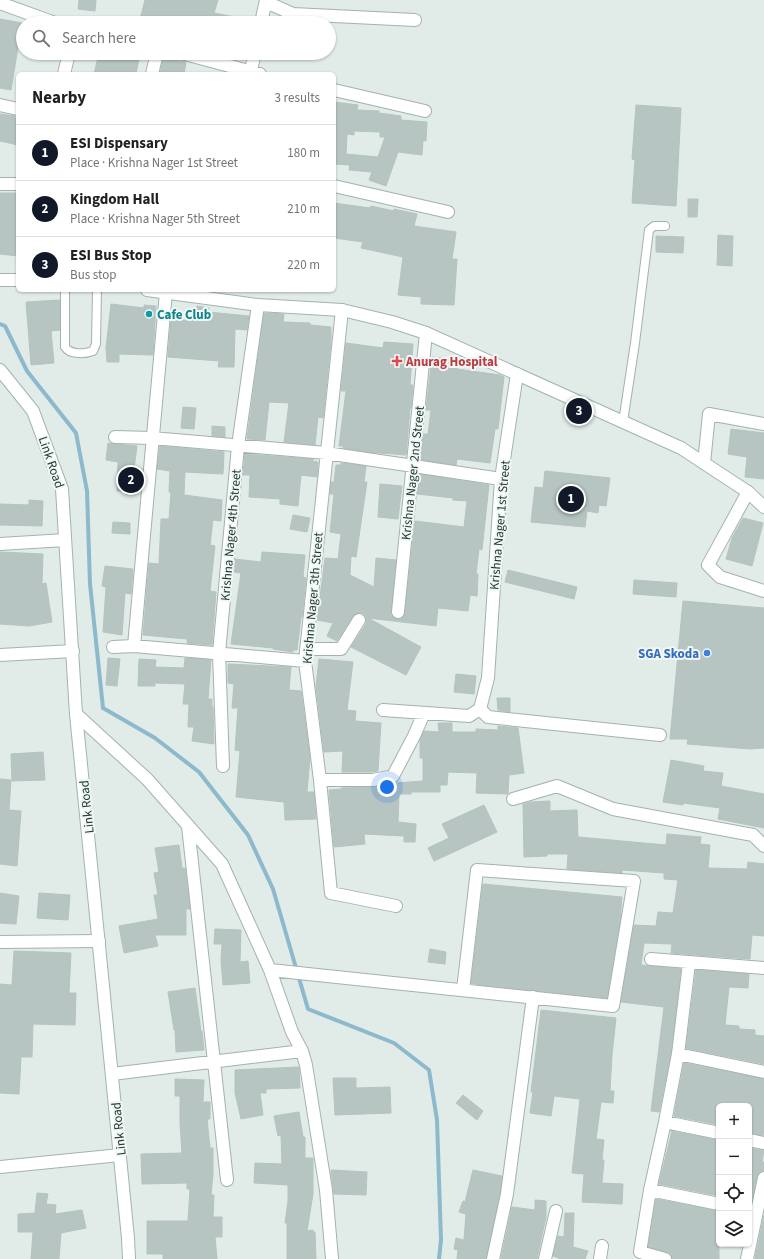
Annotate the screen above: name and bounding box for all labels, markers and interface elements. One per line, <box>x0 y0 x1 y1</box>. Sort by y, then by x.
search box <box>16 16 336 60</box>
icon: search <box>30 27 52 49</box>
text: Search here <box>62 28 136 49</box>
text: Nearby <box>32 86 86 110</box>
text: 3 results <box>275 89 320 107</box>
text: ESI Dispensary <box>70 133 168 154</box>
text: 1 <box>42 144 48 162</box>
text: 180 m <box>287 144 320 162</box>
text: Place · Krishna Nager 1st Street <box>70 154 238 172</box>
text: Kingdom Hall <box>70 189 159 210</box>
text: 2 <box>42 200 48 218</box>
text: 210 m <box>287 200 320 218</box>
text: Place · Krishna Nager 5th Street <box>70 210 240 228</box>
text: ESI Bus Stop <box>70 245 152 266</box>
text: 3 <box>42 256 48 274</box>
text: 220 m <box>287 256 320 274</box>
text: Bus stop <box>70 266 116 284</box>
place label: Cafe Club <box>157 306 211 324</box>
marker: Cafe Club <box>144 309 154 319</box>
place label: Anurag Hospital <box>405 353 498 371</box>
marker: Anurag Hospital <box>391 355 403 367</box>
pin: 3 <box>566 396 592 426</box>
street label: Krishna Nager 2nd Street <box>397 404 429 541</box>
street label: Link Road <box>34 434 68 491</box>
street label: Krishna Nager 1st Street <box>485 459 515 591</box>
pin: 2 <box>118 465 144 495</box>
street label: Krishna Nager 4th Street <box>216 468 246 602</box>
pin: 1 <box>558 484 584 514</box>
street label: Krishna Nager 3th Street <box>298 531 328 665</box>
place label: SGA Skoda <box>638 645 699 663</box>
marker: SGA Skoda <box>702 648 712 658</box>
your location <box>377 777 397 797</box>
street label: Link Road <box>75 779 99 834</box>
street label: Link Road <box>107 1101 131 1156</box>
map controls <box>716 1103 752 1247</box>
button: + <box>716 1103 752 1139</box>
button: − <box>716 1139 752 1175</box>
button: locate <box>716 1175 752 1211</box>
button: layers <box>716 1211 752 1247</box>

